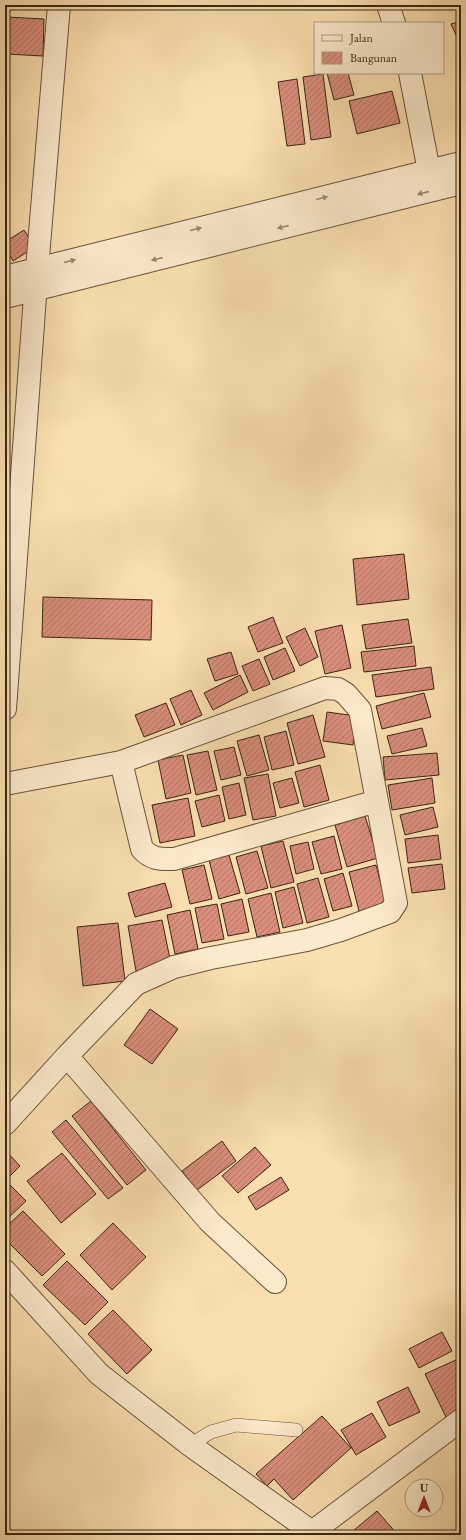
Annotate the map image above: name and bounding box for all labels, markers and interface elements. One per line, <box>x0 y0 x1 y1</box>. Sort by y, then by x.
legend <box>314 22 444 74</box>
text: Jalan <box>349 30 374 46</box>
text: Bangunan <box>350 50 398 66</box>
one-way arrow <box>417 190 429 196</box>
one-way arrow <box>316 194 328 200</box>
one-way arrow <box>277 224 289 230</box>
one-way arrow <box>190 226 202 232</box>
one-way arrow <box>151 256 163 262</box>
one-way arrow <box>64 257 76 263</box>
north arrow <box>404 1478 444 1518</box>
text: U <box>420 1481 429 1495</box>

